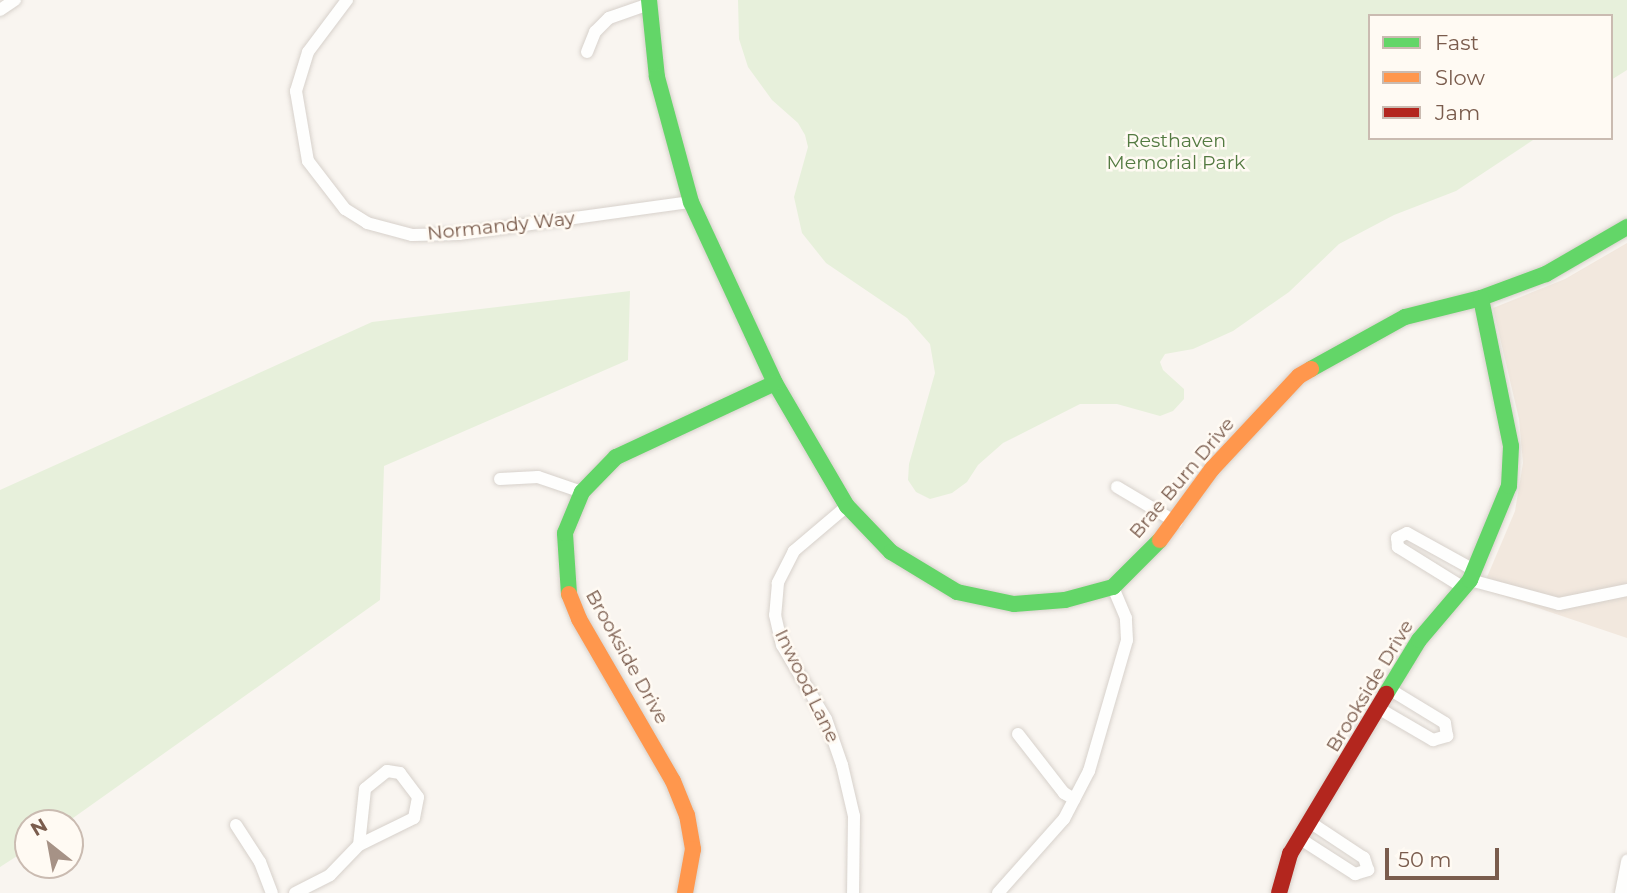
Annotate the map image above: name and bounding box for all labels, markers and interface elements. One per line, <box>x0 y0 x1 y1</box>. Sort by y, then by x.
legend <box>1368 14 1613 140</box>
text: Fast <box>1435 30 1479 55</box>
text: Slow <box>1435 65 1485 90</box>
text: Jam <box>1435 100 1480 125</box>
park label: Resthaven Memorial Park <box>1107 130 1245 174</box>
street label: Normandy Way <box>426 207 576 245</box>
street label: Brae Burn Drive <box>1125 413 1239 543</box>
street label: Brookside Drive <box>581 586 673 728</box>
street label: Brookside Drive <box>1322 616 1418 756</box>
street label: Inwood Lane <box>770 626 844 746</box>
north arrow <box>14 809 84 879</box>
text: N <box>26 813 51 841</box>
scale bar <box>1389 834 1503 878</box>
text: 50 m <box>1398 847 1452 872</box>

